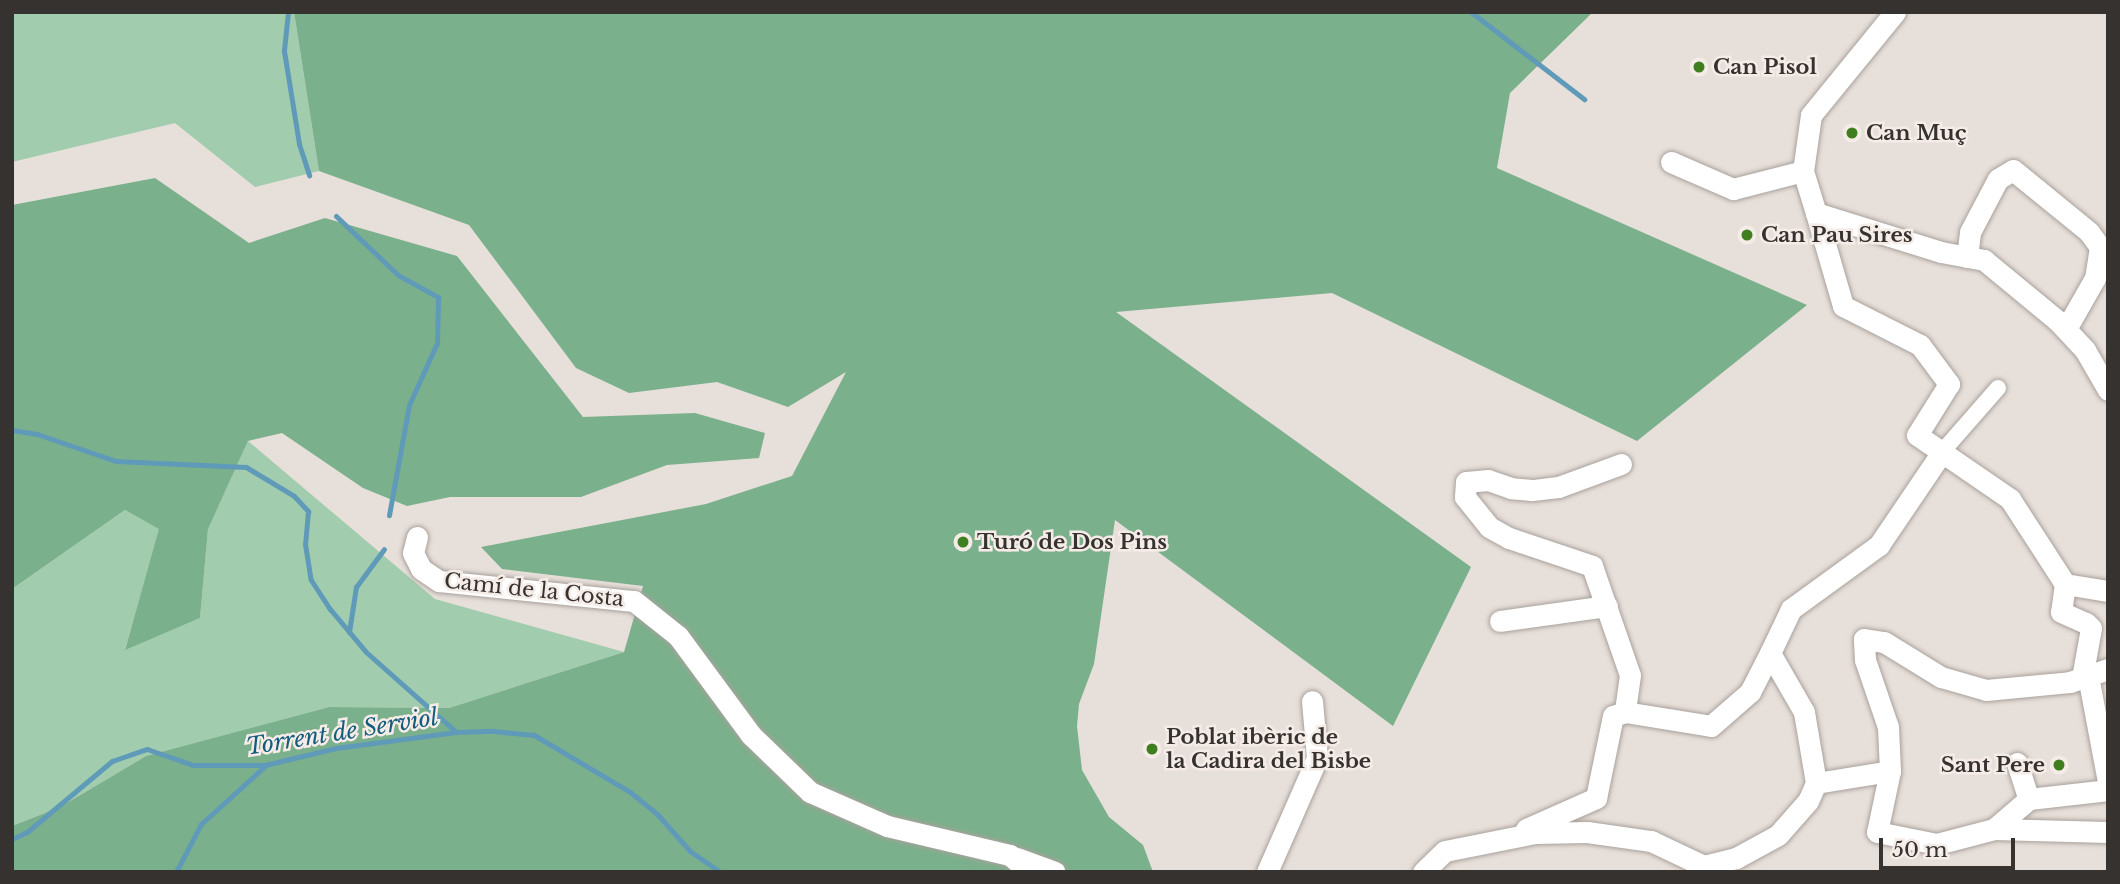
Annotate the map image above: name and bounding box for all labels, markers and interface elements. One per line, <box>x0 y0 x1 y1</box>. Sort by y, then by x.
place label: Can Pisol <box>1713 54 1817 80</box>
marker: Can Pisol <box>1691 59 1707 75</box>
place label: Can Muç <box>1866 120 1967 146</box>
marker: Can Muç <box>1844 125 1860 141</box>
place label: Can Pau Sires <box>1761 222 1912 248</box>
marker: Can Pau Sires <box>1739 227 1755 243</box>
place label: Turó de Dos Pins <box>977 529 1167 555</box>
marker: Turó de Dos Pins <box>955 534 971 550</box>
street label: Camí de la Costa <box>443 568 625 612</box>
water label: Torrent de Serviol <box>244 703 440 761</box>
place label: Poblat ibèric de la Cadira del Bisbe <box>1166 724 1371 774</box>
marker: Poblat ibèric de la Cadira del Bisbe <box>1144 741 1160 757</box>
place label: Sant Pere <box>1941 752 2045 778</box>
marker: Sant Pere <box>2051 757 2067 773</box>
scale bar <box>1882 824 2018 868</box>
text: 50 m <box>1892 837 1947 863</box>

